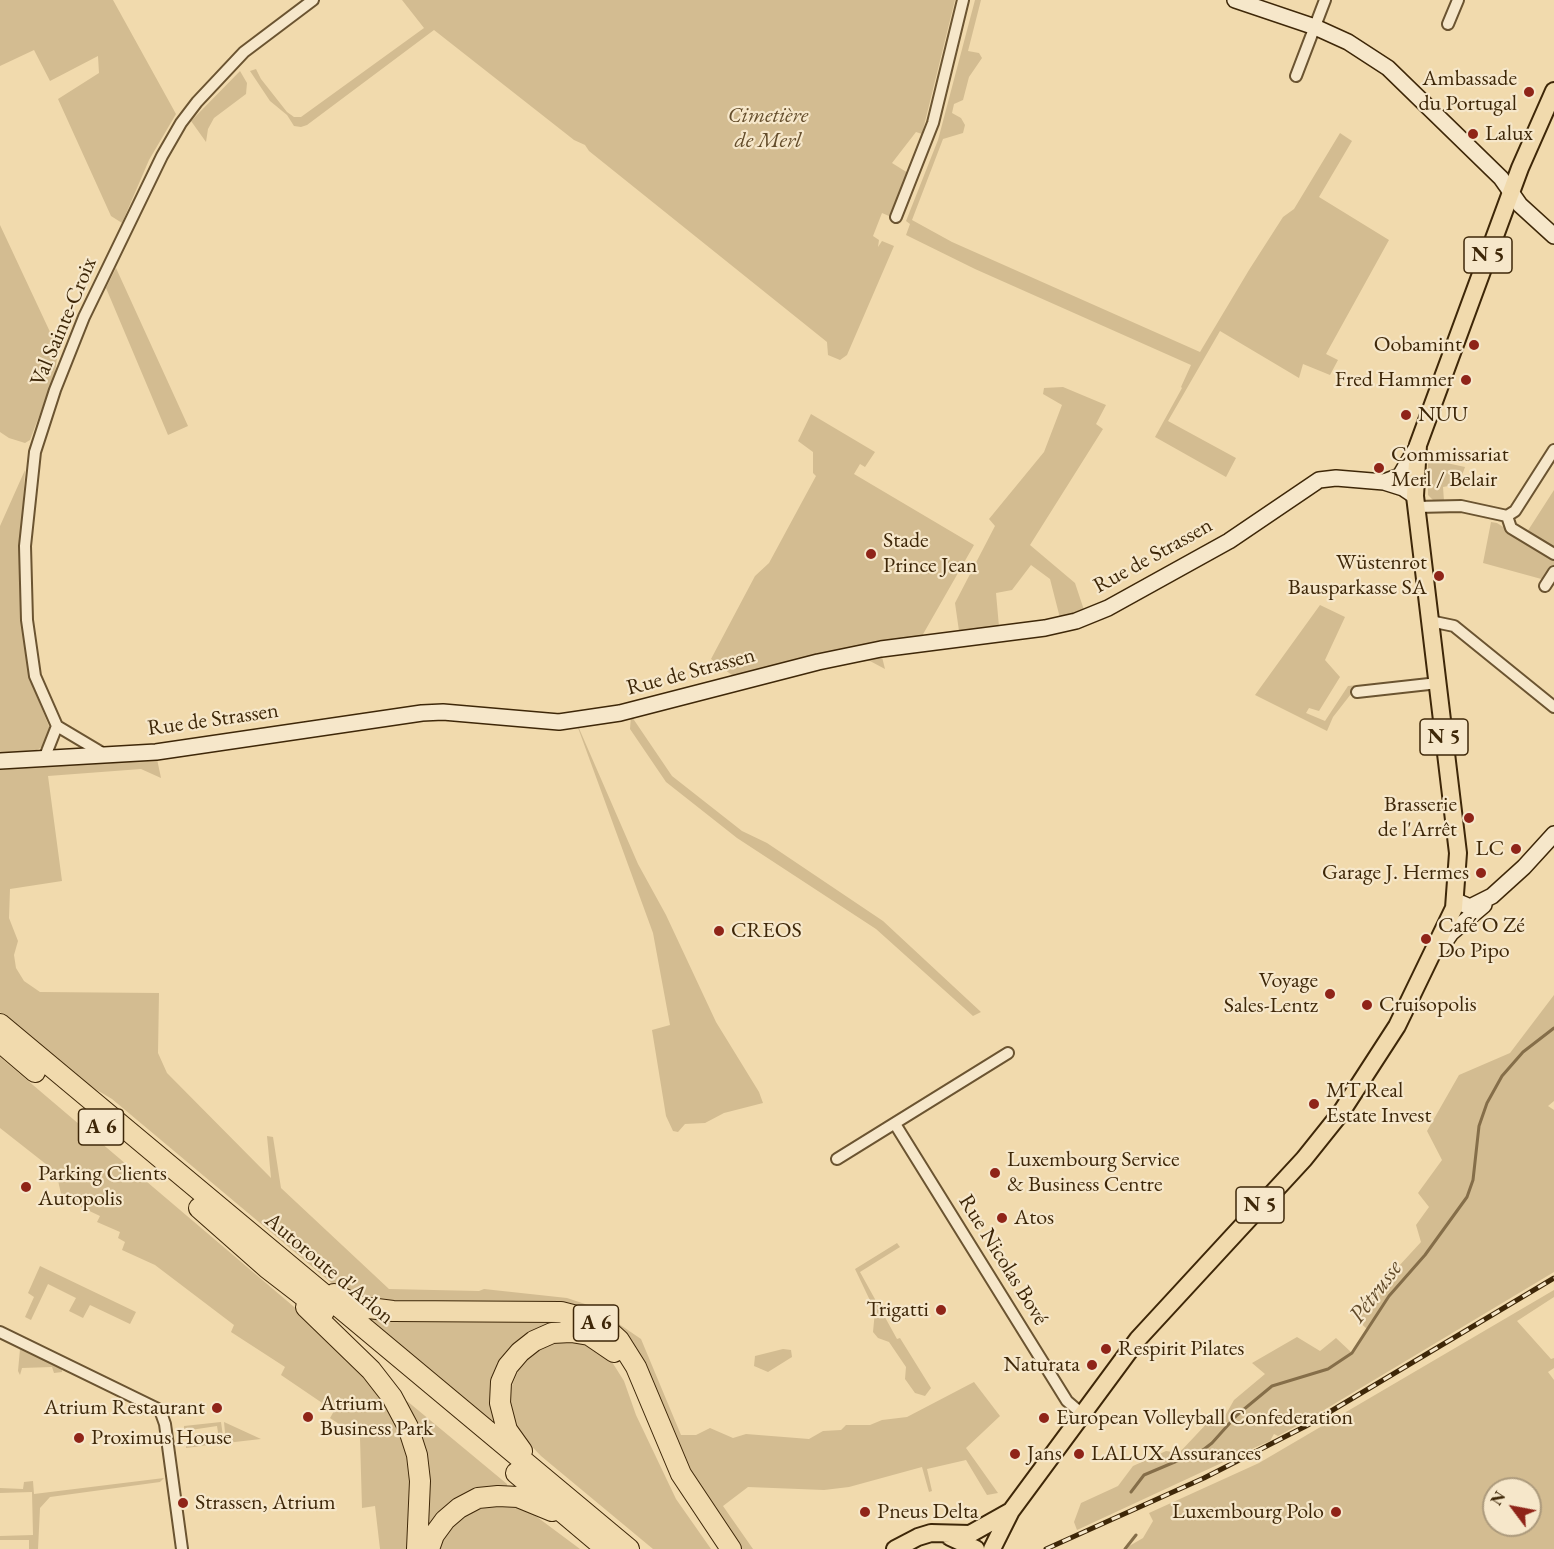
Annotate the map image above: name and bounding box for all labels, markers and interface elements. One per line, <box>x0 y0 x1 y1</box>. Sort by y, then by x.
place label: Ambassade du Portugal <box>1418 66 1517 118</box>
marker: Ambassade du Portugal <box>1522 85 1536 99</box>
park label: Cimetière de Merl <box>728 103 808 154</box>
place label: Lalux <box>1485 121 1533 147</box>
marker: Lalux <box>1466 127 1480 141</box>
road number: N 5 <box>1464 237 1512 273</box>
street label: Val Sainte-Croix <box>25 254 103 390</box>
place label: Oobamint <box>1374 332 1462 358</box>
marker: Oobamint <box>1467 338 1481 352</box>
place label: Fred Hammer <box>1335 367 1454 393</box>
marker: Fred Hammer <box>1459 373 1473 387</box>
place label: NUU <box>1418 402 1468 428</box>
marker: NUU <box>1399 408 1413 422</box>
place label: Commissariat Merl / Belair <box>1391 442 1509 494</box>
marker: Commissariat Merl / Belair <box>1372 461 1386 475</box>
street label: Rue de Strassen <box>1089 512 1217 600</box>
place label: Stade Prince Jean <box>883 528 977 580</box>
marker: Stade Prince Jean <box>864 547 878 561</box>
place label: Wüstenrot Bausparkasse SA <box>1288 550 1427 602</box>
marker: Wüstenrot Bausparkasse SA <box>1432 569 1446 583</box>
street label: Rue de Strassen <box>624 642 758 702</box>
street label: Rue de Strassen <box>146 698 280 742</box>
road number: N 5 <box>1420 719 1468 755</box>
place label: Brasserie de l'Arrêt <box>1378 792 1457 843</box>
marker: Brasserie de l'Arrêt <box>1462 811 1476 825</box>
place label: LC <box>1476 836 1504 862</box>
marker: LC <box>1509 842 1523 856</box>
place label: Garage J. Hermes <box>1322 860 1469 886</box>
marker: Garage J. Hermes <box>1474 866 1488 880</box>
place label: Café O Zé Do Pipo <box>1438 913 1525 964</box>
place label: CREOS <box>731 918 802 944</box>
marker: CREOS <box>712 924 726 938</box>
marker: Café O Zé Do Pipo <box>1419 932 1433 946</box>
place label: Voyage Sales-Lentz <box>1224 968 1318 1020</box>
marker: Voyage Sales-Lentz <box>1323 987 1337 1001</box>
place label: Cruisopolis <box>1379 992 1477 1018</box>
marker: Cruisopolis <box>1360 998 1374 1012</box>
place label: MT Real Estate Invest <box>1326 1078 1431 1130</box>
marker: MT Real Estate Invest <box>1307 1097 1321 1111</box>
road number: A 6 <box>78 1109 124 1145</box>
place label: Luxembourg Service & Business Centre <box>1007 1147 1179 1198</box>
place label: Parking Clients Autopolis <box>38 1161 167 1212</box>
marker: Luxembourg Service & Business Centre <box>988 1166 1002 1180</box>
marker: Parking Clients Autopolis <box>19 1180 33 1194</box>
road number: N 5 <box>1236 1187 1284 1223</box>
street label: Rue Nicolas Bové <box>952 1190 1054 1330</box>
place label: Atos <box>1014 1205 1054 1231</box>
street label: Autoroute d'Arlon <box>259 1207 399 1331</box>
marker: Atos <box>995 1211 1009 1225</box>
water label: Pétrusse <box>1343 1255 1409 1329</box>
place label: Trigatti <box>866 1297 929 1323</box>
marker: Trigatti <box>934 1303 948 1317</box>
road number: A 6 <box>574 1305 618 1341</box>
place label: Respirit Pilates <box>1118 1336 1244 1362</box>
marker: Respirit Pilates <box>1099 1342 1113 1356</box>
place label: Naturata <box>1003 1352 1080 1378</box>
marker: Naturata <box>1085 1358 1099 1372</box>
place label: Atrium Business Park <box>320 1391 433 1442</box>
place label: Atrium Restaurant <box>44 1395 205 1421</box>
marker: Atrium Restaurant <box>210 1401 224 1415</box>
place label: European Volleyball Confederation <box>1056 1405 1353 1431</box>
marker: Atrium Business Park <box>301 1410 315 1424</box>
marker: European Volleyball Confederation <box>1037 1411 1051 1425</box>
place label: Proximus House <box>91 1425 232 1451</box>
marker: Proximus House <box>72 1431 86 1445</box>
place label: Jans <box>1027 1441 1062 1467</box>
place label: LALUX Assurances <box>1091 1441 1261 1467</box>
marker: Jans <box>1008 1447 1022 1461</box>
marker: LALUX Assurances <box>1072 1447 1086 1461</box>
north arrow <box>1482 1477 1542 1537</box>
text: N <box>1486 1487 1510 1509</box>
place label: Strassen, Atrium <box>195 1490 336 1516</box>
marker: Strassen, Atrium <box>176 1496 190 1510</box>
place label: Pneus Delta <box>877 1499 979 1525</box>
place label: Luxembourg Polo <box>1172 1499 1324 1525</box>
marker: Pneus Delta <box>858 1505 872 1519</box>
marker: Luxembourg Polo <box>1329 1505 1343 1519</box>

